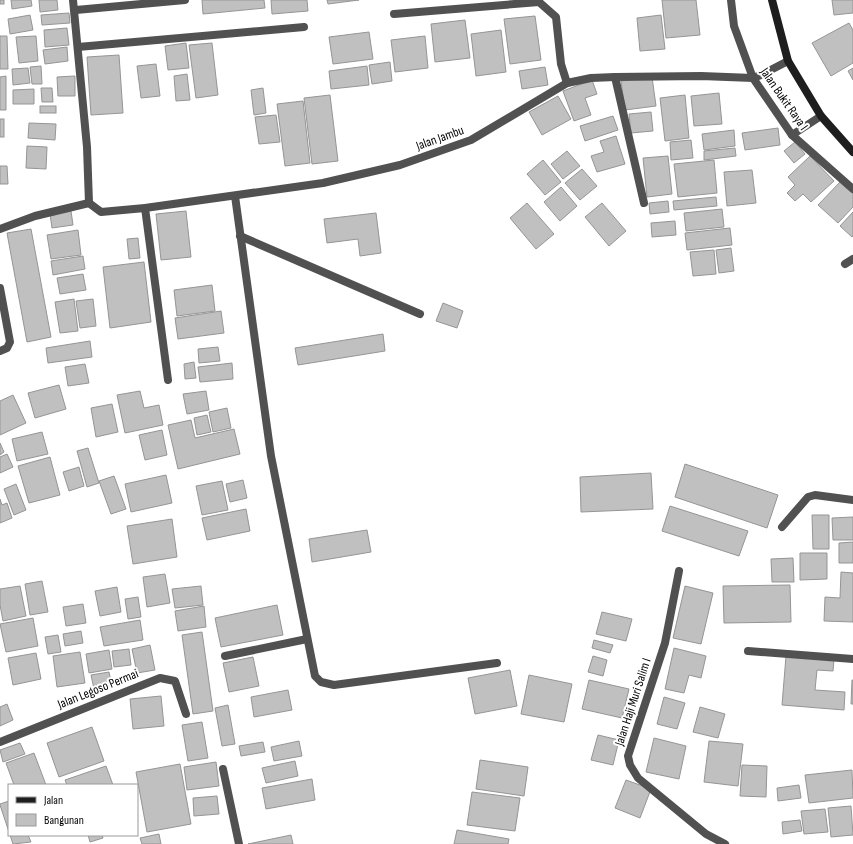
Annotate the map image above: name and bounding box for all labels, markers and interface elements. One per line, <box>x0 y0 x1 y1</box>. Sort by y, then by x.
street label: Jalan Bukit Raya I <box>756 64 811 133</box>
street label: Jalan Jambu <box>413 122 466 154</box>
street label: Jalan Haji Muri Salim I <box>611 656 655 749</box>
street label: Jalan Legoso Permai <box>54 666 141 713</box>
legend <box>8 784 138 836</box>
text: Jalan <box>43 793 63 808</box>
text: Bangunan <box>44 813 84 828</box>

